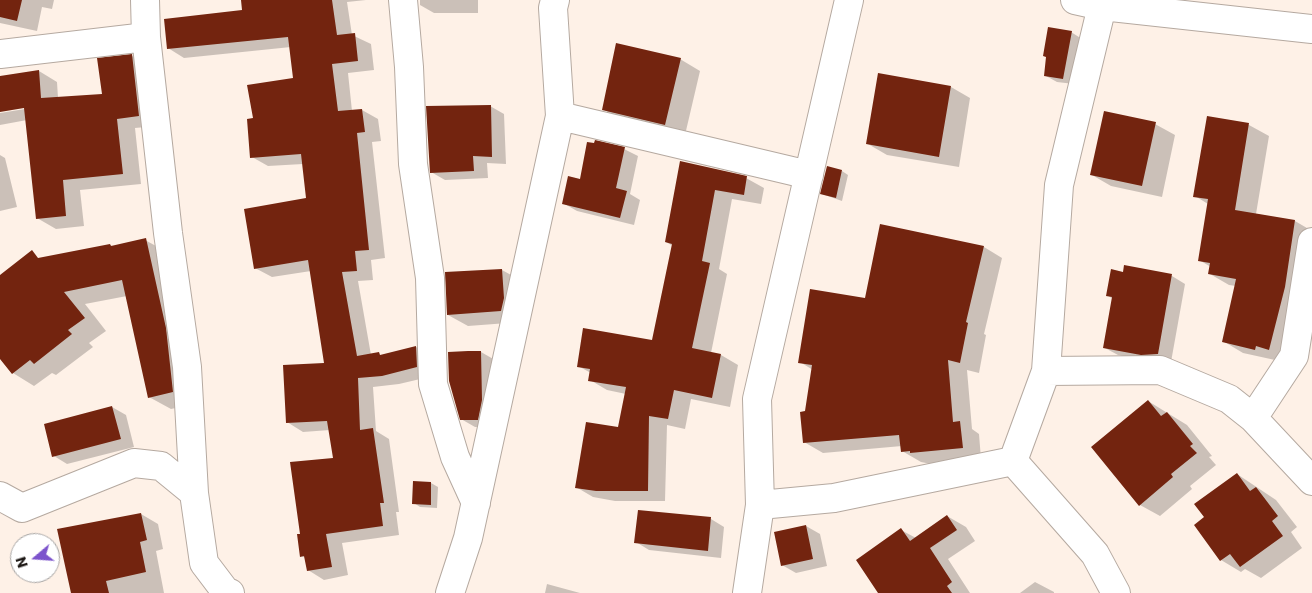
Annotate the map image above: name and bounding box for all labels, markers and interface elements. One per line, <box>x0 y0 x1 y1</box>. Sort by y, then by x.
north arrow <box>10 533 60 583</box>
text: N <box>11 554 33 570</box>

